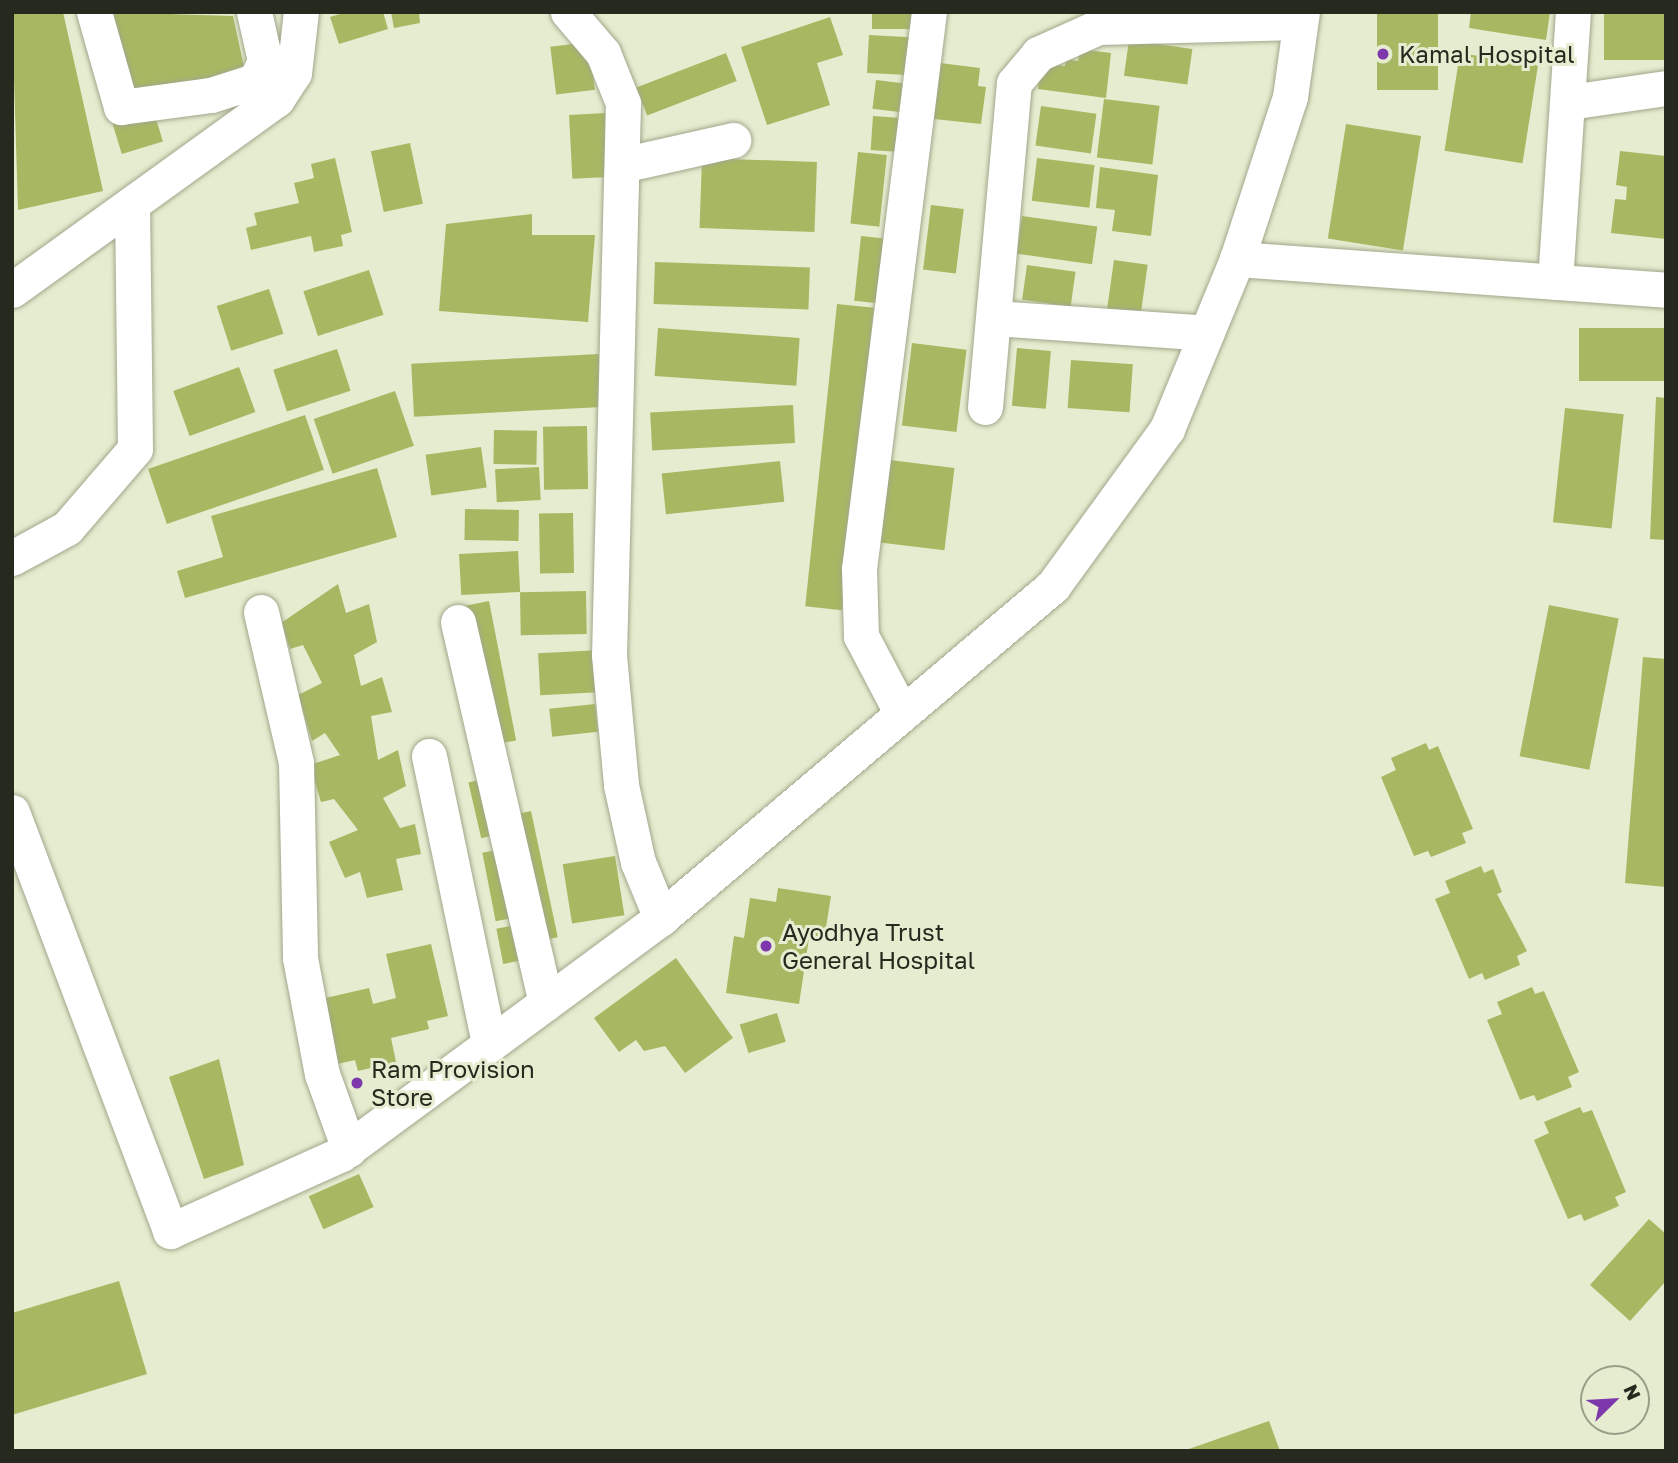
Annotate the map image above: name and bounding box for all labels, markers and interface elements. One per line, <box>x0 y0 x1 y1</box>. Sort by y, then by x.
place label: Kamal Hospital <box>1399 40 1575 68</box>
marker: Kamal Hospital <box>1373 44 1393 64</box>
place label: Ayodhya Trust General Hospital <box>782 918 975 974</box>
marker: Ayodhya Trust General Hospital <box>756 936 776 956</box>
place label: Ram Provision Store <box>371 1055 535 1111</box>
marker: Ram Provision Store <box>349 1075 365 1091</box>
north arrow <box>1580 1365 1650 1435</box>
text: N <box>1619 1381 1646 1403</box>

